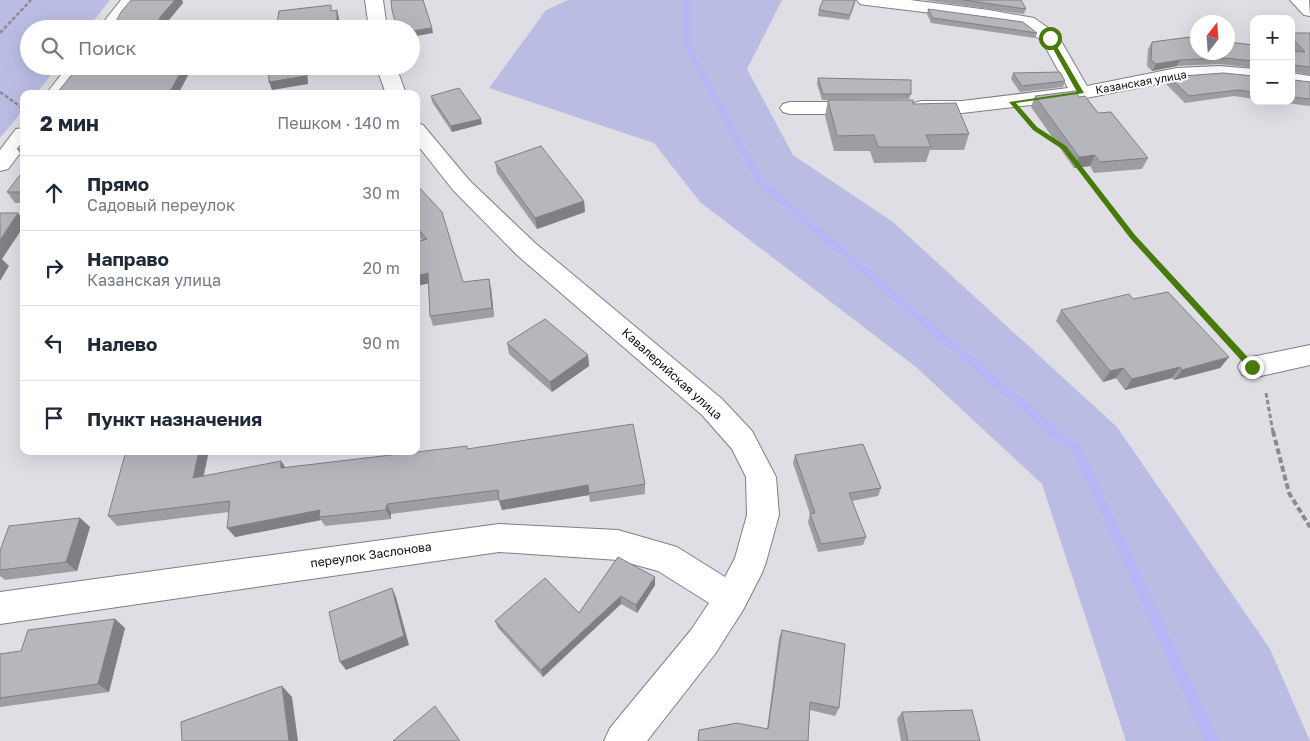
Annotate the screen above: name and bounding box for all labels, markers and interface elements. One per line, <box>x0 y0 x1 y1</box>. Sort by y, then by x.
north arrow <box>1190 15 1235 60</box>
map controls <box>1250 15 1295 105</box>
button: + <box>1250 15 1295 60</box>
search box <box>20 20 420 75</box>
route start <box>1039 27 1062 50</box>
icon: search <box>38 34 66 62</box>
text: Поиск <box>78 36 137 59</box>
button: − <box>1250 60 1295 105</box>
street label: Казанская улица <box>1094 67 1187 96</box>
text: 2 мин <box>40 110 99 136</box>
text: Пешком · 140 m <box>277 113 400 133</box>
text: Прямо <box>87 172 149 195</box>
icon: ahead <box>40 179 68 207</box>
text: 30 m <box>363 183 400 203</box>
text: Садовый переулок <box>87 195 235 215</box>
text: Направо <box>87 247 169 270</box>
icon: right <box>40 254 68 282</box>
text: 20 m <box>363 258 400 278</box>
text: Казанская улица <box>87 270 221 290</box>
street label: Кавалерийская улица <box>619 325 726 423</box>
icon: left <box>40 329 68 357</box>
text: Налево <box>87 332 157 355</box>
text: 90 m <box>362 333 400 353</box>
route end <box>1241 356 1264 379</box>
icon: arrive <box>40 404 68 432</box>
text: Пункт назначения <box>87 407 262 430</box>
street label: переулок Заслонова <box>309 539 432 570</box>

